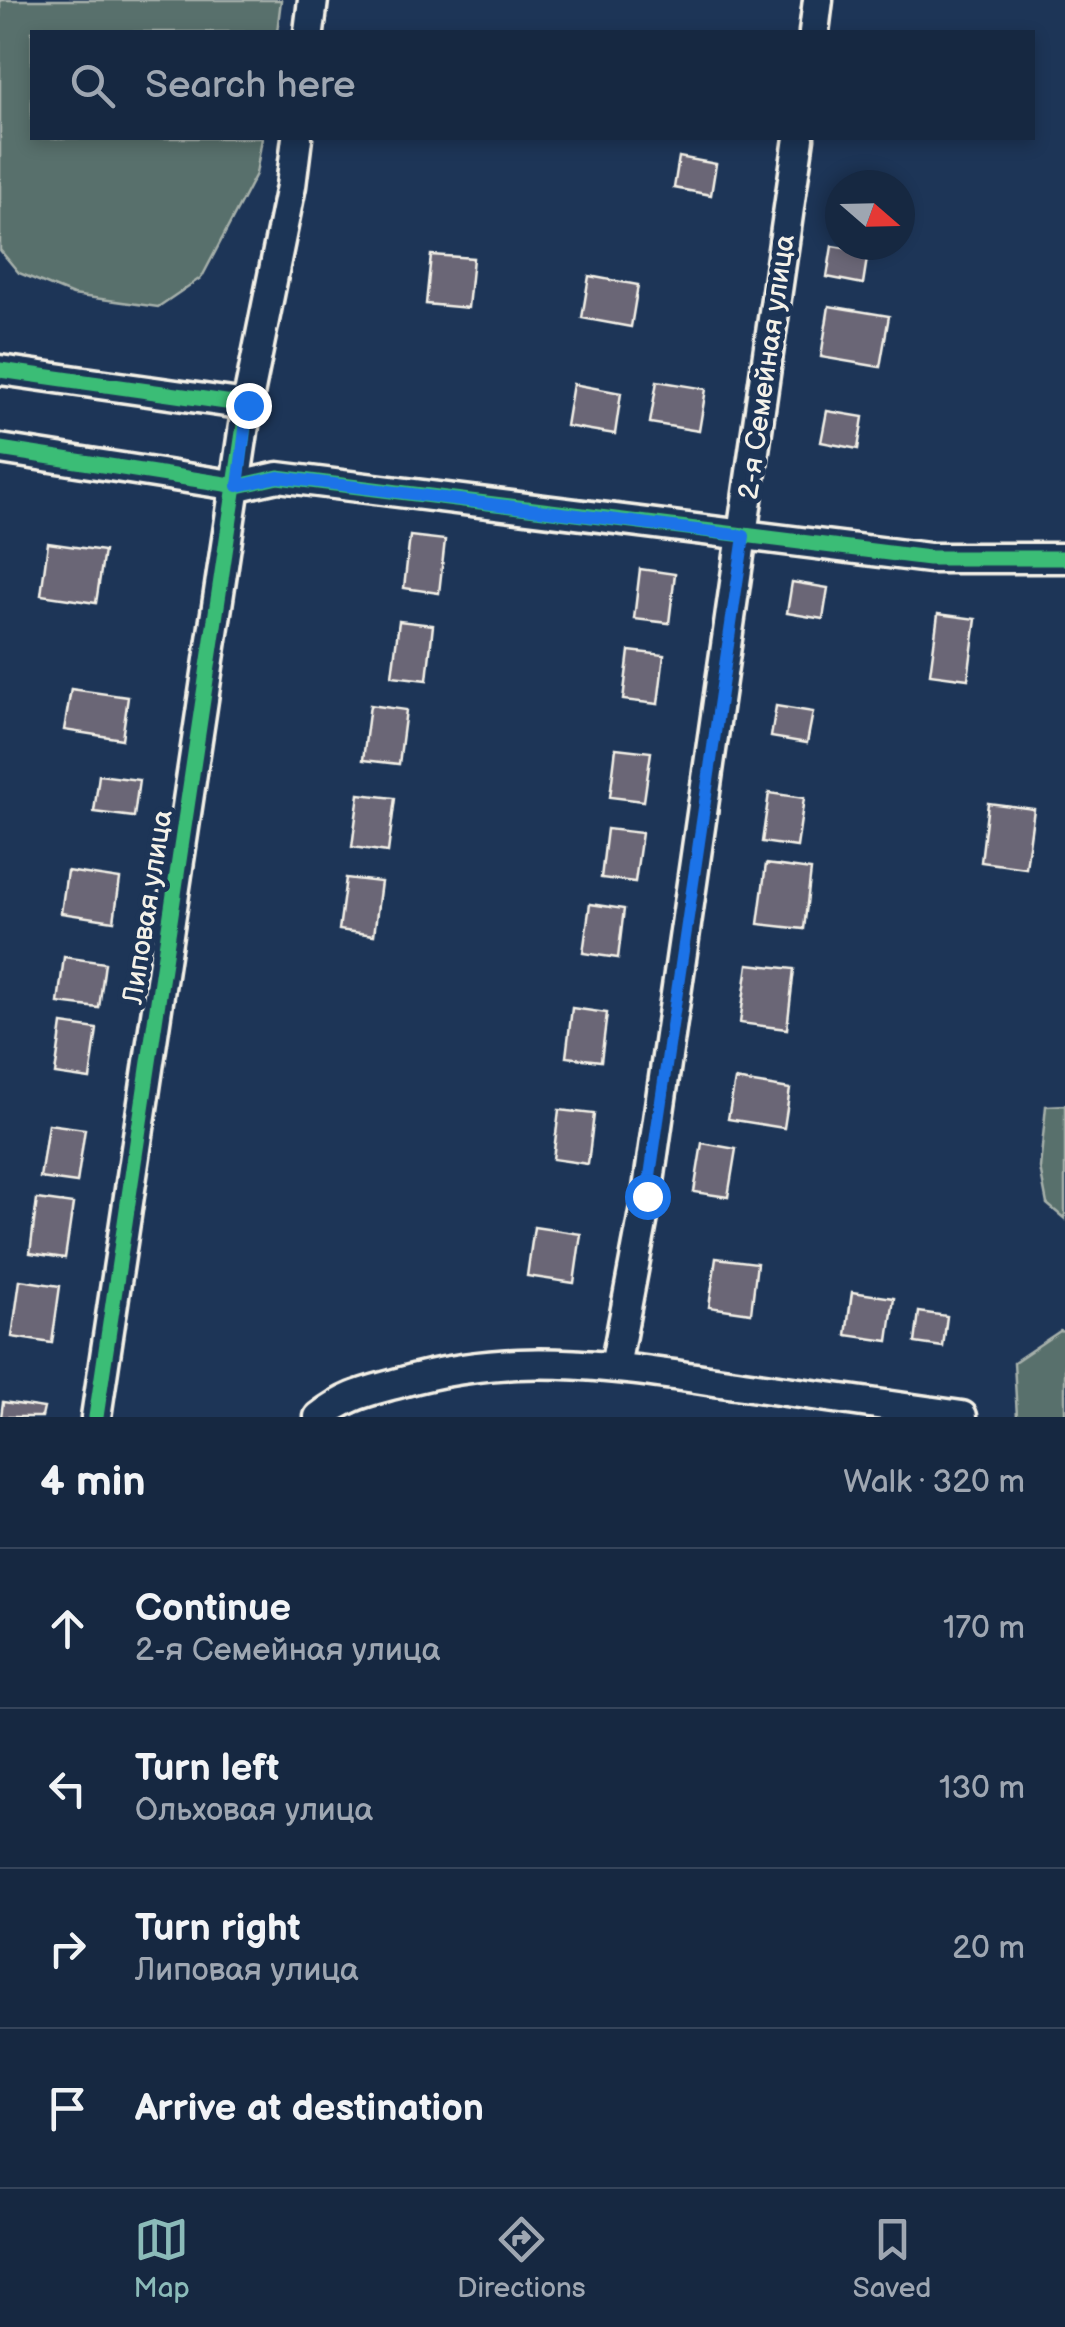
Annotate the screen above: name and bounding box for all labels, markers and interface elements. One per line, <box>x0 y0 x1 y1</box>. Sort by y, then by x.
search box <box>30 30 1035 140</box>
icon: search <box>65 58 120 113</box>
text: Search here <box>145 63 356 108</box>
north arrow <box>825 170 915 260</box>
street label: 2-я Семейная улица <box>732 232 802 502</box>
route end <box>226 383 272 429</box>
street label: Липовая улица <box>116 807 180 1007</box>
route start <box>625 1174 671 1220</box>
text: 4 min <box>40 1457 146 1508</box>
text: Walk · 320 m <box>843 1463 1025 1502</box>
text: Continue <box>135 1586 291 1631</box>
icon: ahead <box>40 1601 95 1656</box>
text: 170 m <box>943 1609 1025 1648</box>
text: 2-я Семейная улица <box>135 1631 441 1670</box>
text: Turn left <box>135 1746 279 1791</box>
icon: left <box>40 1761 95 1816</box>
text: 130 m <box>939 1769 1025 1808</box>
text: Ольховая улица <box>135 1791 373 1830</box>
text: Turn right <box>135 1906 300 1951</box>
icon: right <box>40 1921 95 1976</box>
text: 20 m <box>952 1929 1025 1968</box>
text: Липовая улица <box>135 1951 359 1990</box>
icon: arrive <box>40 2081 95 2136</box>
text: Arrive at destination <box>135 2086 484 2131</box>
tab: Map <box>134 2212 190 2305</box>
tab: Directions <box>457 2212 586 2305</box>
tab: Saved <box>853 2212 931 2305</box>

